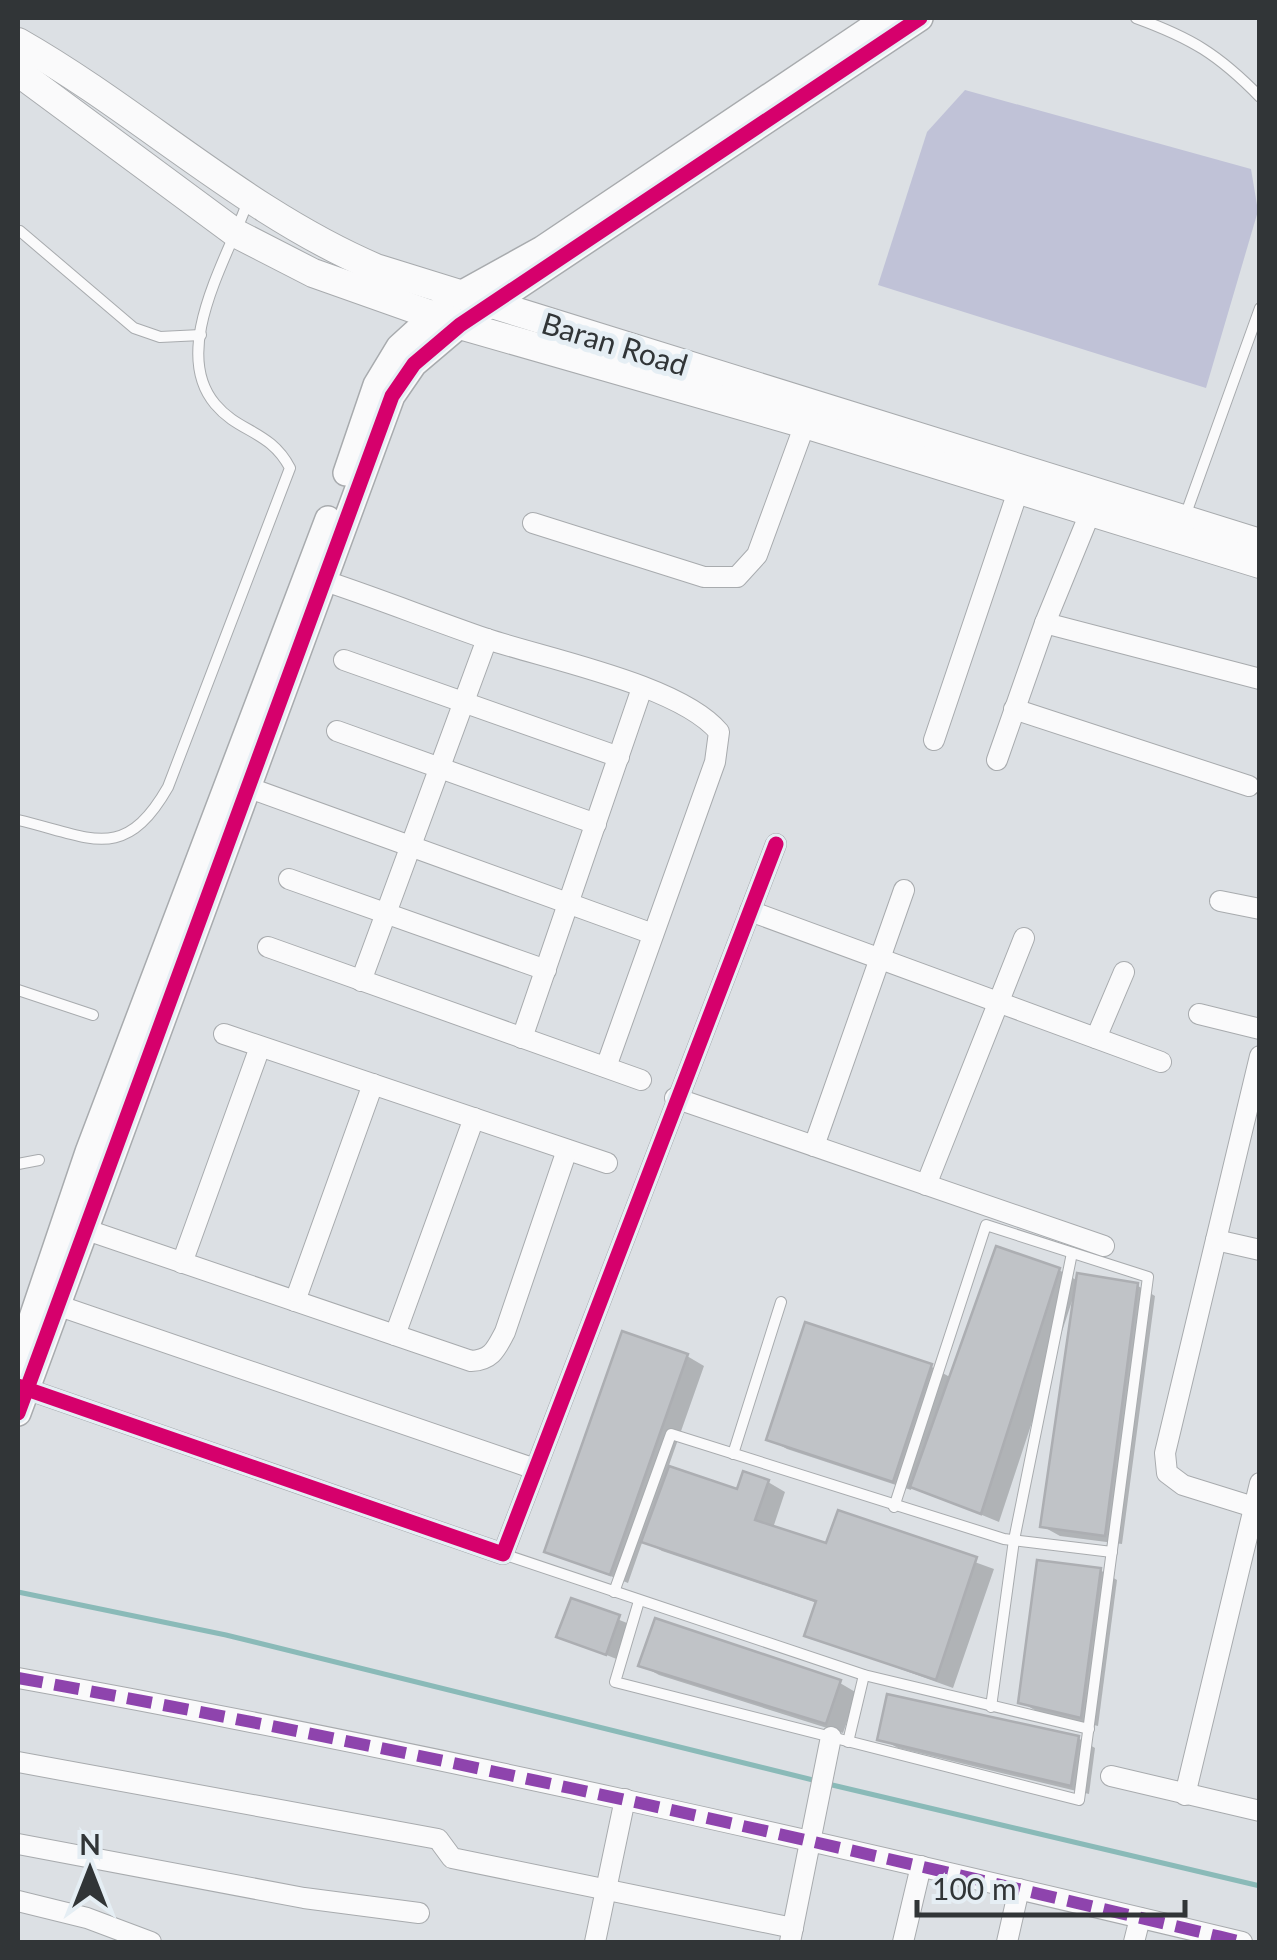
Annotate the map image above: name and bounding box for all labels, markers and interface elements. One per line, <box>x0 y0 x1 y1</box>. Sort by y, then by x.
street label: Baran Road <box>538 304 692 382</box>
north arrow <box>40 1820 140 1920</box>
text: N <box>79 1827 101 1861</box>
scale bar <box>917 1855 1184 1917</box>
text: 100 m <box>932 1870 1017 1906</box>

